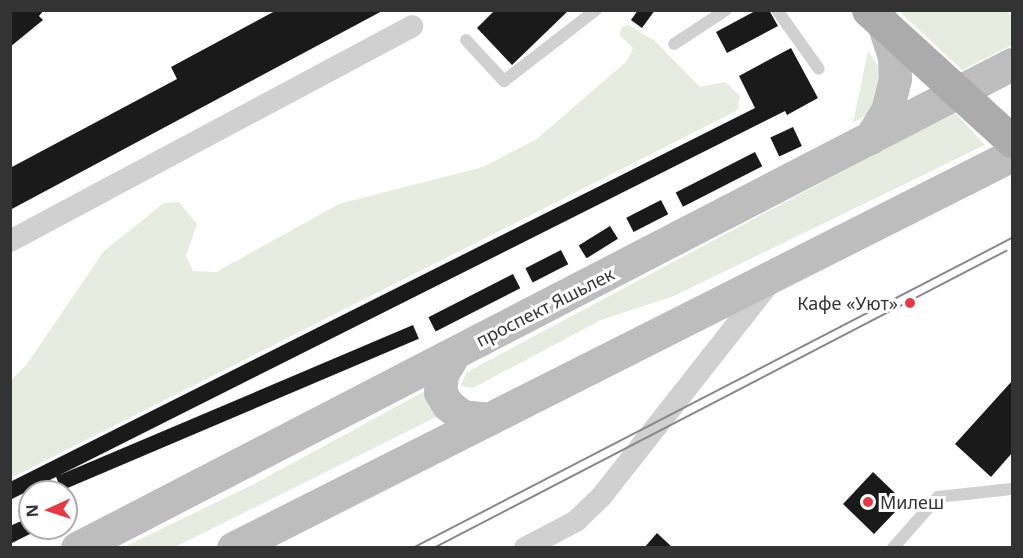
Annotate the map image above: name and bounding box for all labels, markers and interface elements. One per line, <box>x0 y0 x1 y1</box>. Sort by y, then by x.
street label: проспект Яшьлек <box>472 263 618 351</box>
place label: Кафе «Уют» <box>797 292 898 314</box>
marker: Кафе «Уют» <box>903 296 917 310</box>
north arrow <box>18 480 78 540</box>
place label: Милеш <box>880 491 944 513</box>
marker: Милеш <box>861 495 875 509</box>
text: N <box>21 504 43 518</box>

